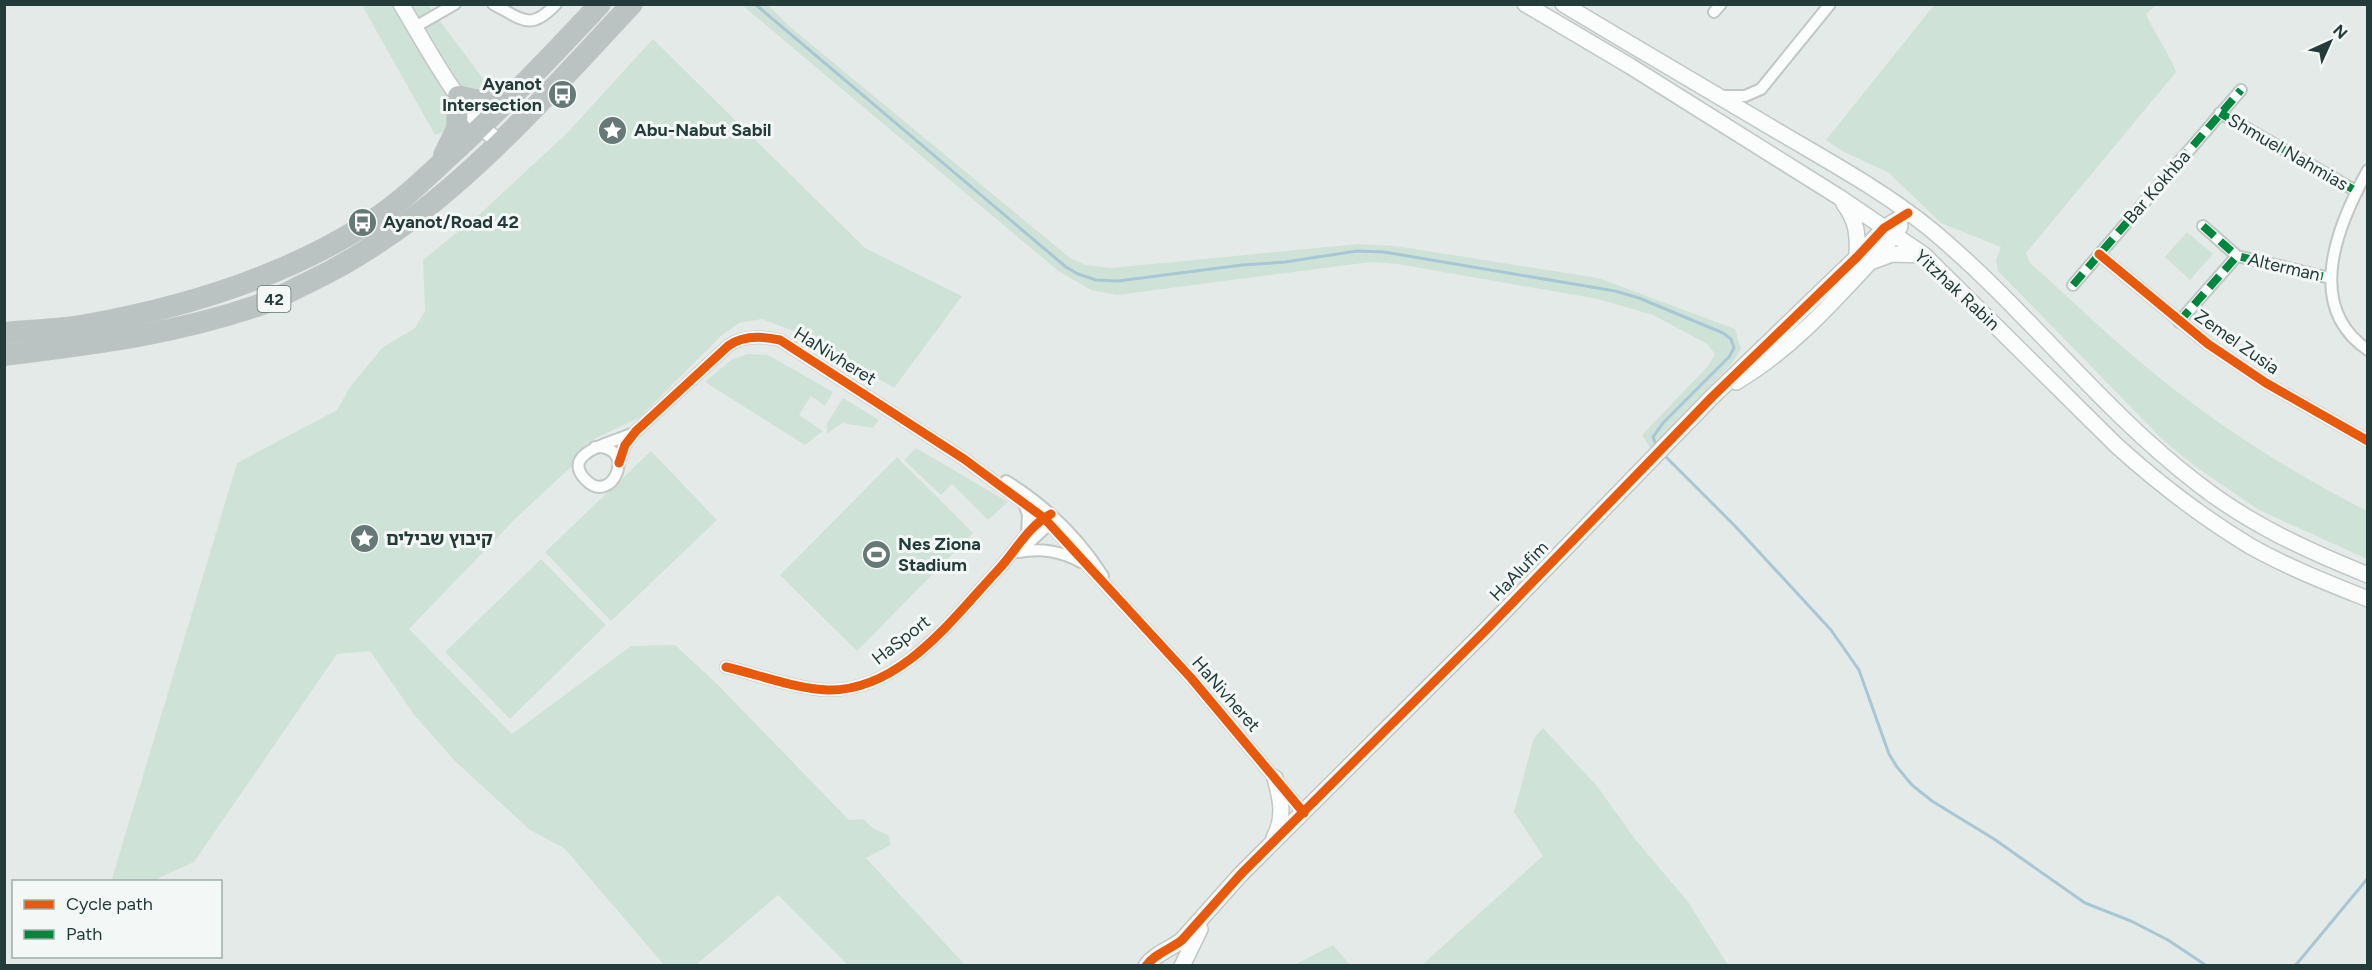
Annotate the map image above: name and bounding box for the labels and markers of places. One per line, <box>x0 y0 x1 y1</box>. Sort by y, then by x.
place label: Ayanot Intersection <box>442 73 542 116</box>
bus stop icon: Ayanot Intersection <box>547 78 579 110</box>
place icon: Abu-Nabut Sabil <box>597 114 629 146</box>
place label: Abu-Nabut Sabil <box>634 119 772 141</box>
bus stop icon: Ayanot/Road 42 <box>346 206 378 238</box>
place label: Ayanot/Road 42 <box>383 211 519 233</box>
place icon: קיבוץ שבילים <box>349 523 381 555</box>
place label: קיבוץ שבילים <box>386 528 493 550</box>
place label: Nes Ziona Stadium <box>898 533 981 576</box>
sports icon: Nes Ziona Stadium <box>861 538 893 570</box>

